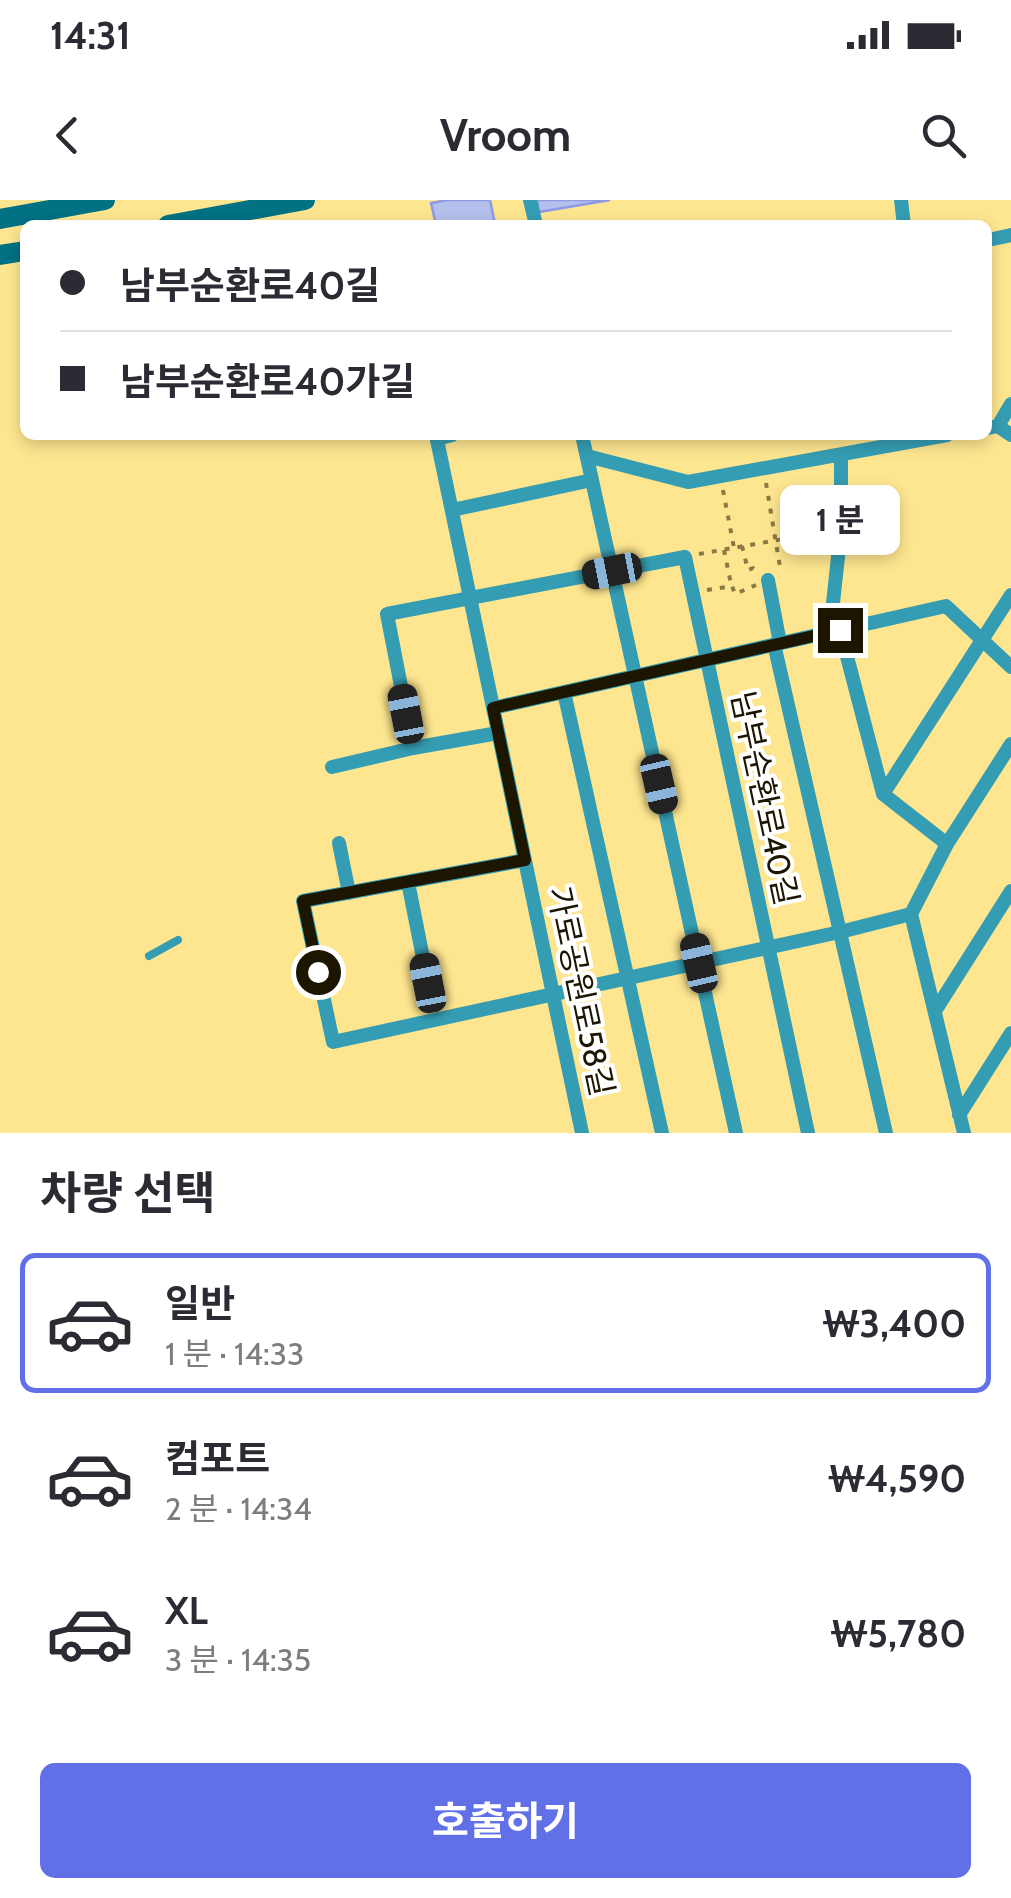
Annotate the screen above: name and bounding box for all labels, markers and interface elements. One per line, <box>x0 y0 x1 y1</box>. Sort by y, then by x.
text: 14:31 <box>50 12 131 59</box>
icon: back <box>40 108 95 163</box>
text: Vroom <box>440 108 571 162</box>
icon: search <box>916 108 971 163</box>
text: 남부순환로40길 <box>120 262 380 309</box>
text: 남부순환로40가길 <box>120 358 415 405</box>
callout: 1 분 <box>780 485 900 555</box>
text: 1 분 <box>816 500 864 539</box>
car <box>580 551 644 591</box>
route end <box>818 608 863 653</box>
car <box>386 682 426 746</box>
street label: 남부순환로40길 <box>723 688 807 908</box>
car <box>638 751 680 817</box>
street label: 가로공원로58길 <box>540 883 622 1099</box>
car <box>678 930 720 996</box>
route start <box>296 950 341 995</box>
car <box>408 951 448 1015</box>
text: 차량 선택 <box>40 1166 216 1220</box>
icon: car <box>45 1278 135 1368</box>
text: 일반 <box>165 1280 235 1327</box>
text: ₩3,400 <box>823 1300 966 1347</box>
text: 1 분 · 14:33 <box>165 1334 304 1373</box>
icon: car <box>45 1433 135 1523</box>
text: 컴포트 <box>165 1435 270 1482</box>
text: ₩4,590 <box>828 1455 966 1502</box>
text: 2 분 · 14:34 <box>165 1489 312 1528</box>
text: XL <box>165 1587 208 1634</box>
icon: car <box>45 1588 135 1678</box>
text: ₩5,780 <box>831 1610 966 1657</box>
text: 3 분 · 14:35 <box>165 1640 311 1679</box>
button: 호출하기 <box>40 1763 971 1878</box>

